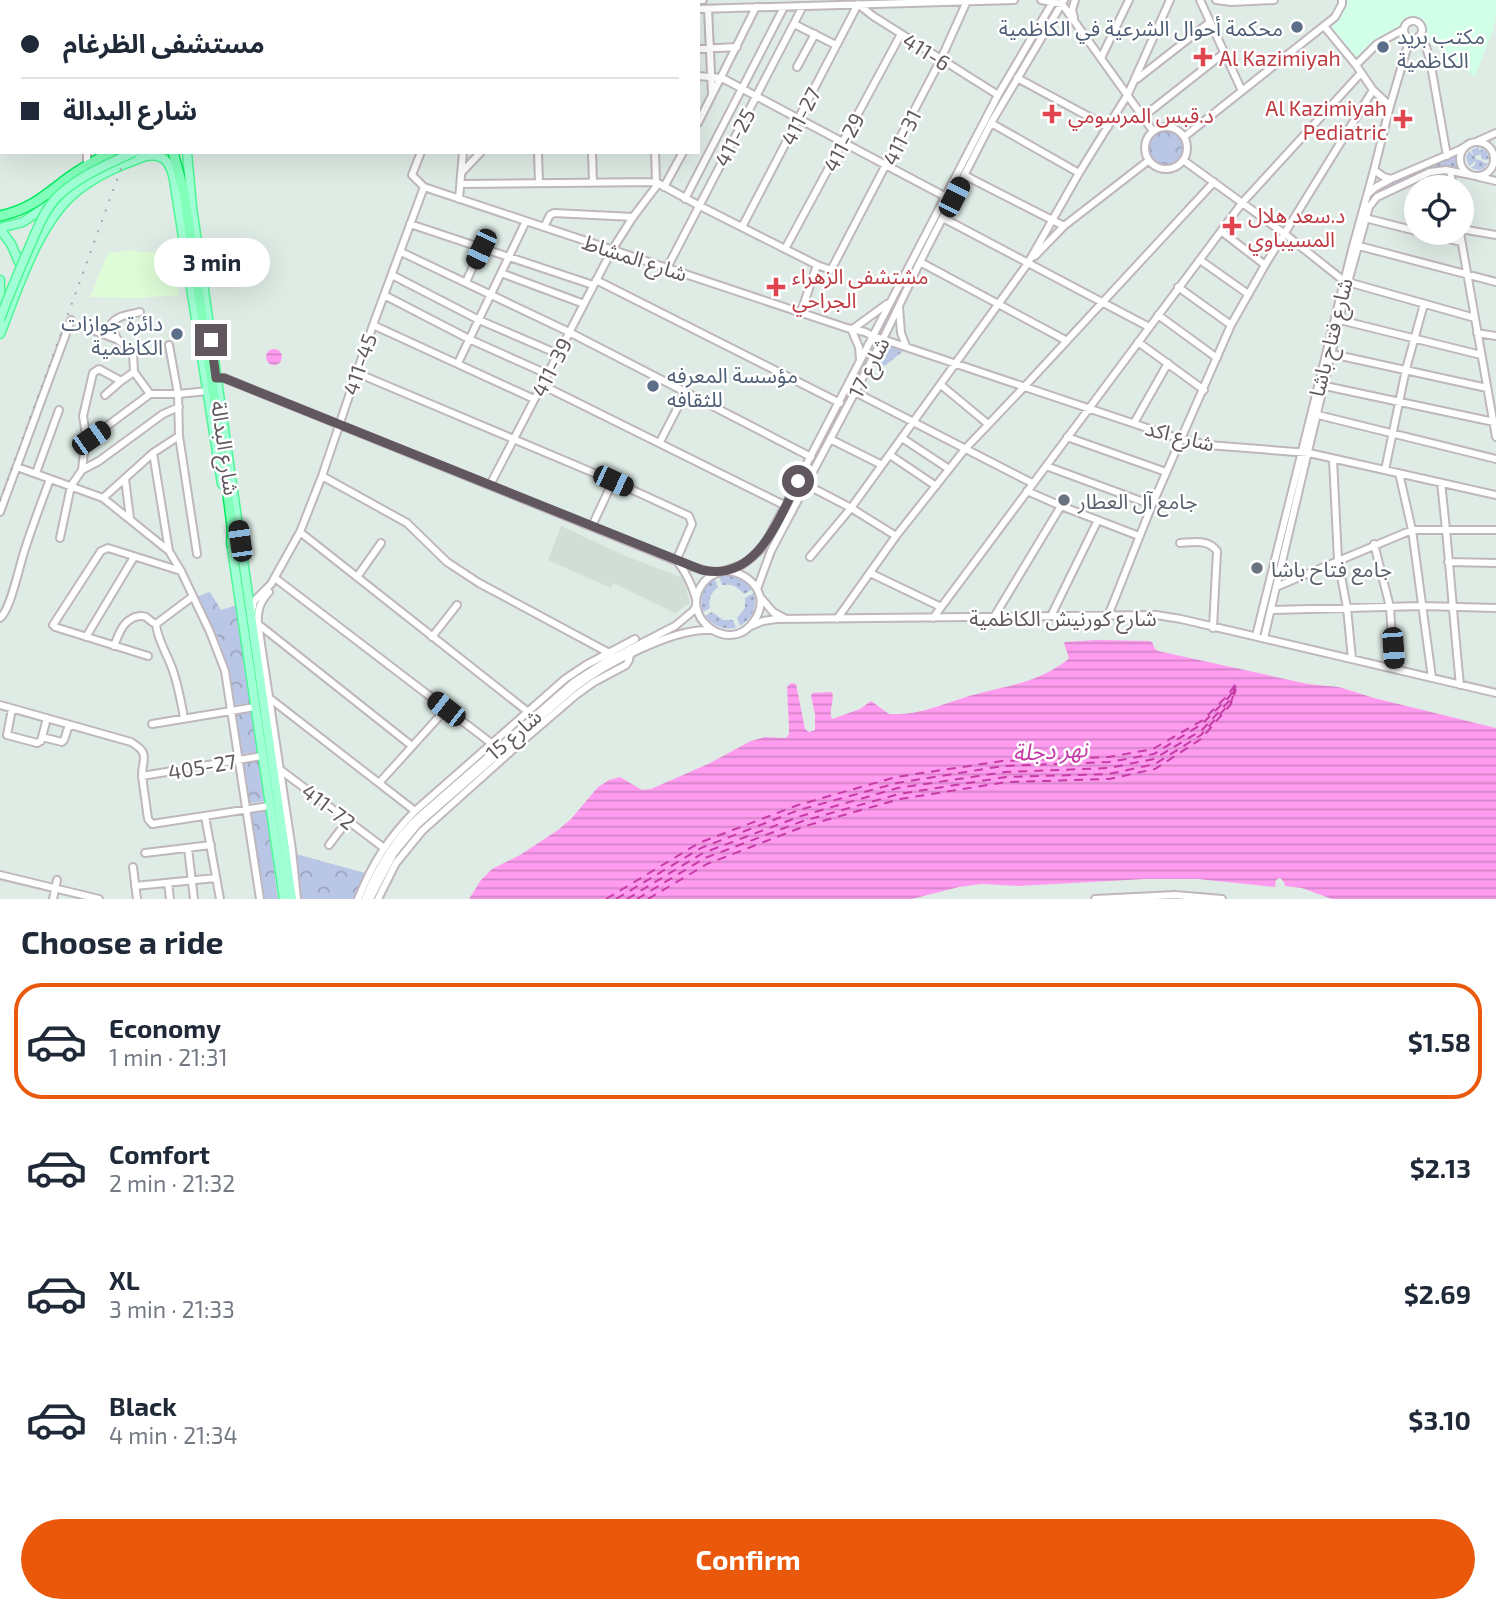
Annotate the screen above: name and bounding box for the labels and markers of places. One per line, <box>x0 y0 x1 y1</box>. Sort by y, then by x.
place label: محكمة أحوال الشرعية في الكاظمية <box>999 15 1283 44</box>
marker: محكمة أحوال الشرعية في الكاظمية <box>1289 19 1305 35</box>
place label: مكتب بريد الكاظمية <box>1397 23 1485 72</box>
marker: مكتب بريد الكاظمية <box>1375 39 1391 55</box>
place label: Al Kazimiyah <box>1219 45 1341 70</box>
marker: Al Kazimiyah <box>1193 47 1213 67</box>
place label: Al Kazimiyah Pediatric <box>1265 95 1387 144</box>
place label: د.قبس المرسومي <box>1068 102 1214 131</box>
marker: د.قبس المرسومي <box>1042 104 1062 124</box>
marker: Al Kazimiyah Pediatric <box>1393 109 1413 129</box>
place label: د.سعد هلال المسيباوي <box>1248 202 1345 255</box>
marker: د.سعد هلال المسيباوي <box>1222 216 1242 236</box>
place label: مشتشفى الزهراء الجراحي <box>792 263 929 316</box>
marker: مشتشفى الزهراء الجراحي <box>766 277 786 297</box>
place label: دائرة جوازات الكاظمية <box>61 310 163 359</box>
marker: دائرة جوازات الكاظمية <box>169 326 185 342</box>
place label: مؤسسة المعرفه للثقافه <box>667 362 798 411</box>
marker: مؤسسة المعرفه للثقافه <box>645 378 661 394</box>
place label: جامع آل العطار <box>1077 488 1198 517</box>
marker: جامع آل العطار <box>1056 492 1072 508</box>
place label: جامع فتاح باشا <box>1271 556 1392 585</box>
marker: جامع فتاح باشا <box>1249 560 1265 576</box>

